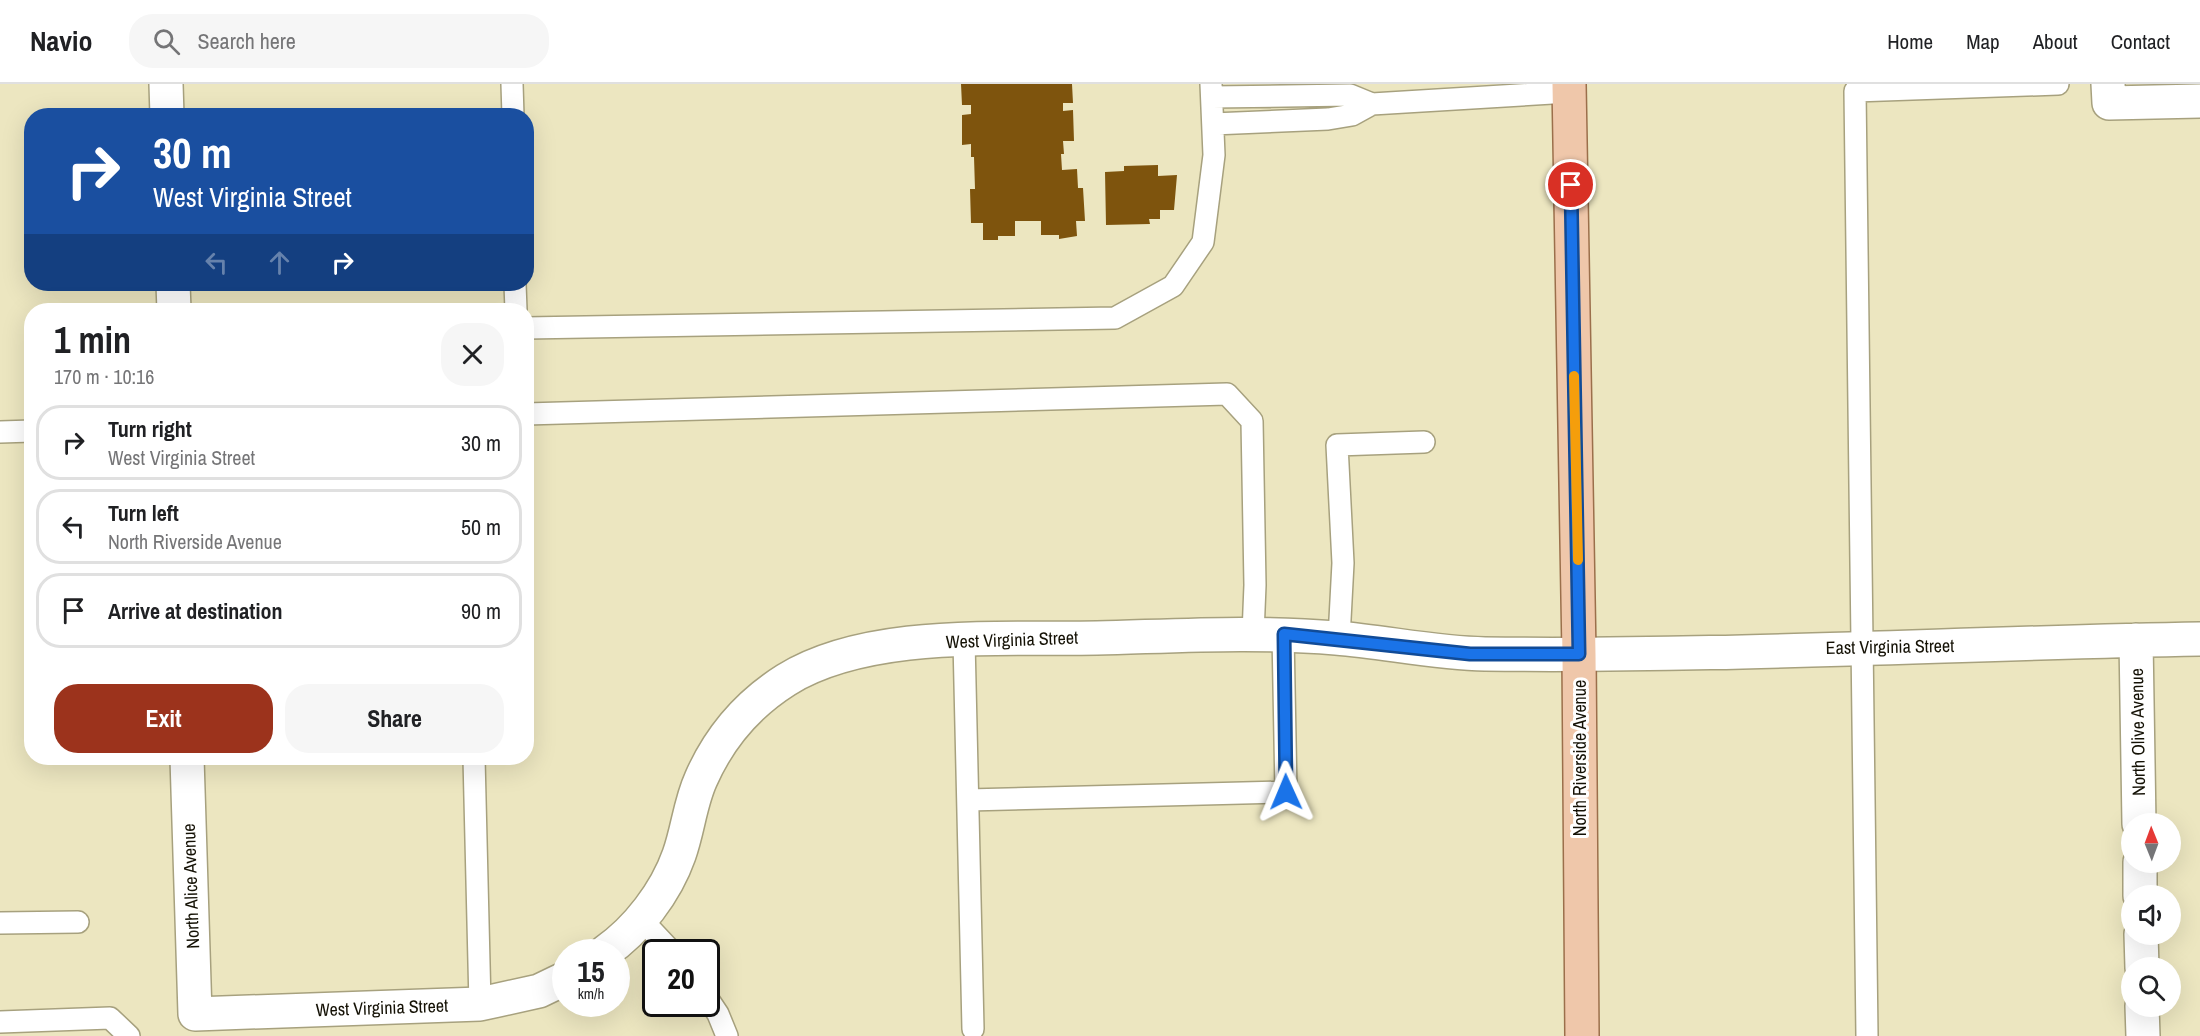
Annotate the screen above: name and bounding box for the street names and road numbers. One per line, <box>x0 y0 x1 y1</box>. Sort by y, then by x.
street label: West Virginia Street <box>945 625 1079 654</box>
street label: East Virginia Street <box>1825 633 1954 660</box>
street label: North Olive Avenue <box>2124 668 2151 796</box>
street label: North Riverside Avenue <box>1567 680 1592 836</box>
street label: North Alice Avenue <box>176 823 205 949</box>
street label: West Virginia Street <box>315 993 449 1022</box>

